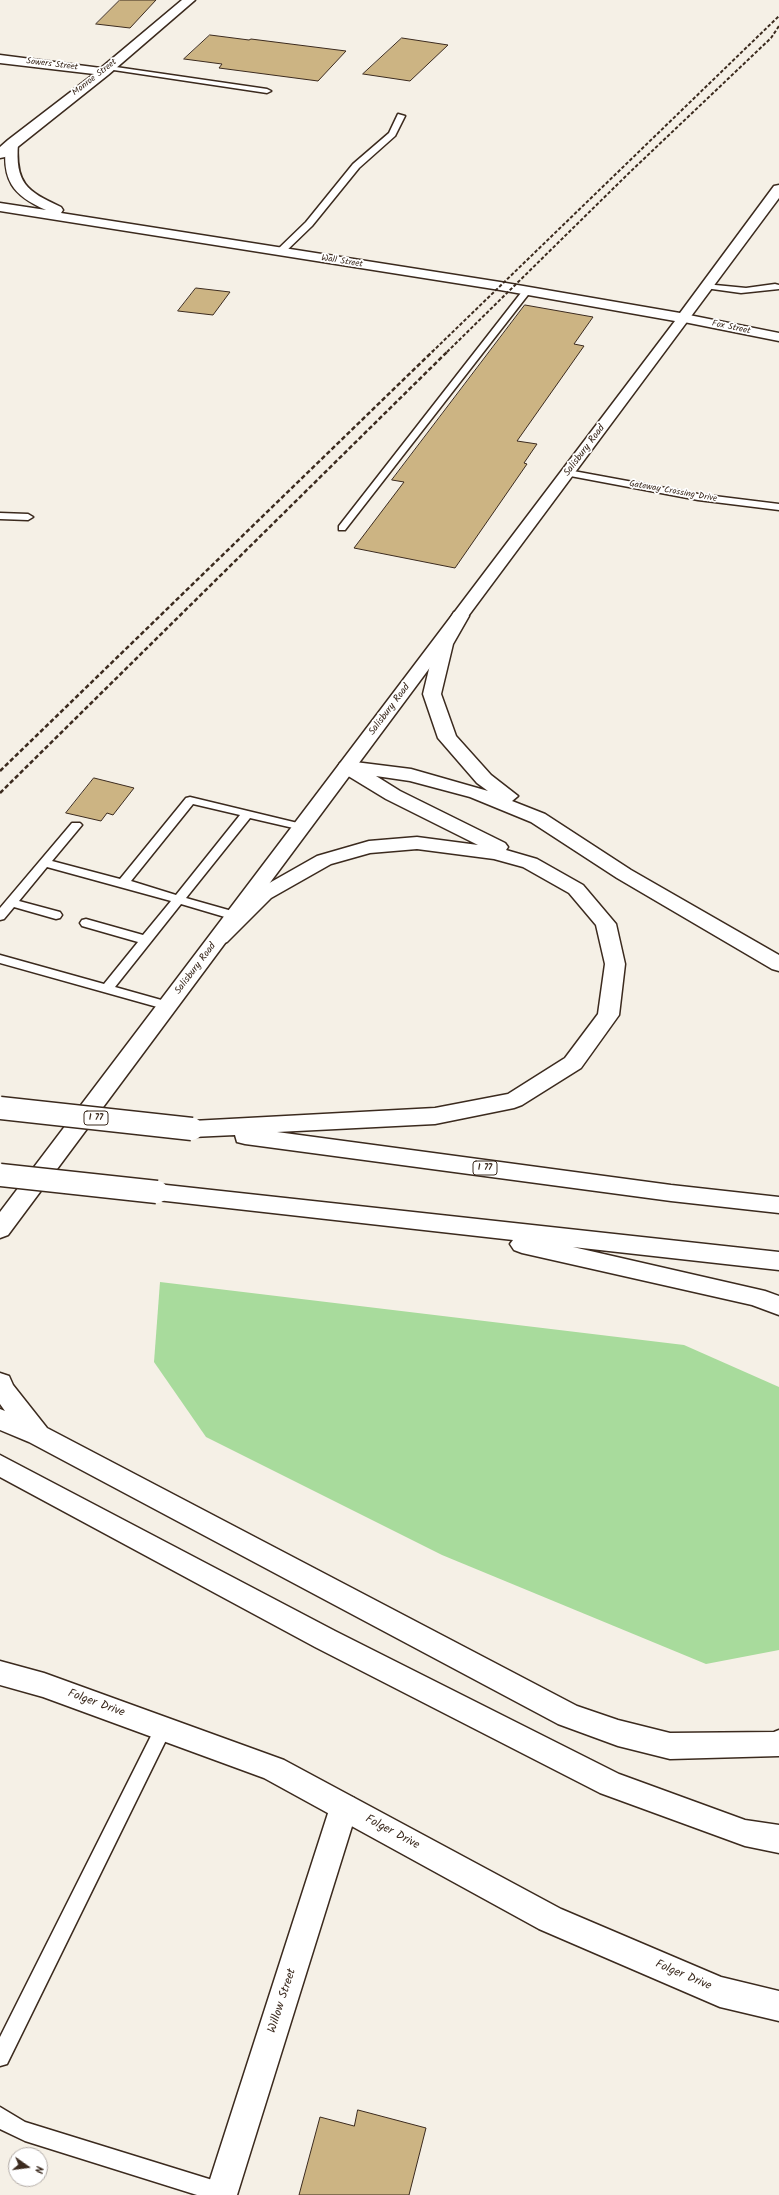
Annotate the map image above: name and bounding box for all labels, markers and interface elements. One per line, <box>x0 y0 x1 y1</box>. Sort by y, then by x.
street label: Sowers Street <box>25 56 79 74</box>
street label: Monroe Street <box>71 57 119 99</box>
street label: Wall Street <box>320 253 364 271</box>
street label: Fox Street <box>711 319 751 337</box>
street label: Salisbury Road <box>562 423 608 479</box>
street label: Gateway Crossing Drive <box>628 479 718 505</box>
street label: Salisbury Road <box>367 682 413 738</box>
street label: Salisbury Road <box>173 941 219 997</box>
road number: I 77 <box>84 1111 108 1125</box>
road number: I 77 <box>473 1161 497 1175</box>
street label: Folger Drive <box>66 1687 126 1721</box>
street label: Folger Drive <box>362 1813 422 1853</box>
street label: Folger Drive <box>653 1958 713 1994</box>
street label: Willow Street <box>266 1967 300 2035</box>
north arrow <box>8 2147 48 2187</box>
text: N <box>29 2164 48 2175</box>

